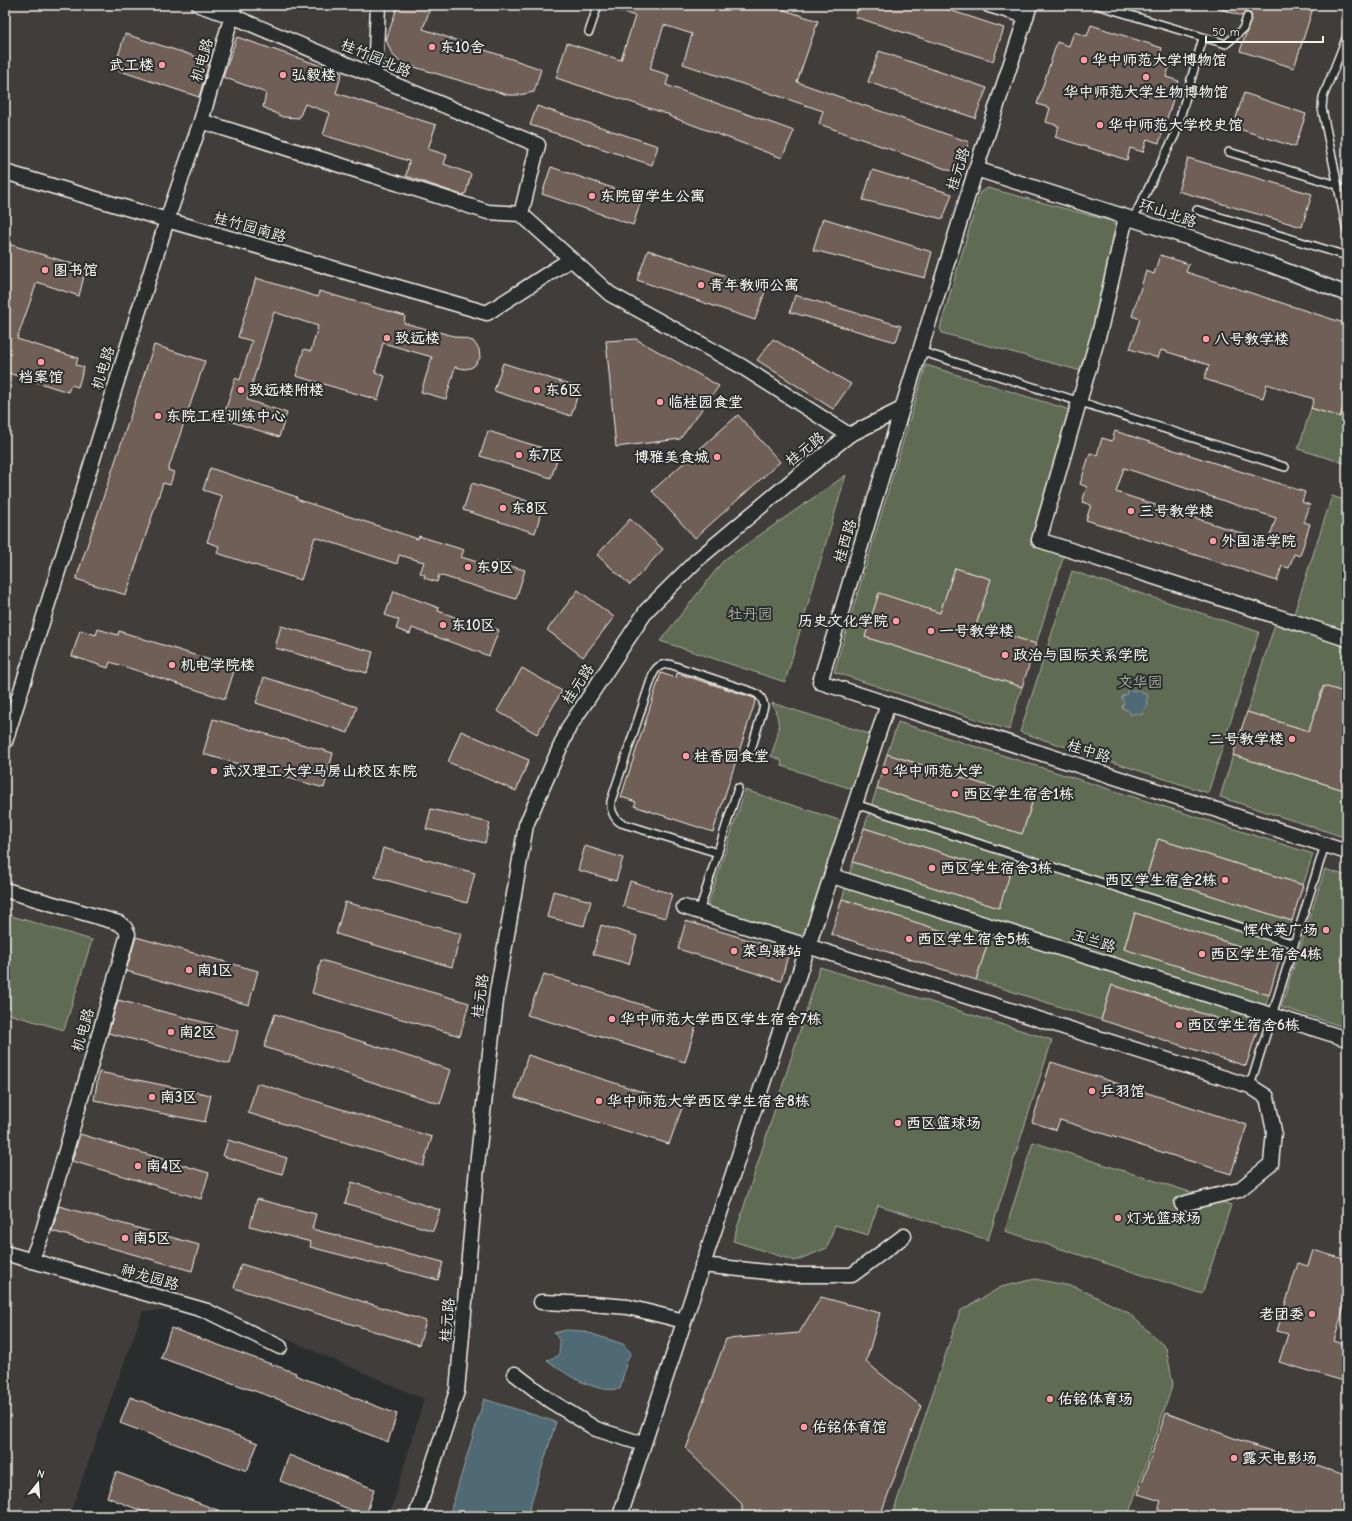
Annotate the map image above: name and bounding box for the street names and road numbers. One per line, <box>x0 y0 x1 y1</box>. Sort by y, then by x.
street label: 桂竹园北路 <box>338 35 414 81</box>
street label: 机电路 <box>187 36 217 84</box>
street label: 桂元路 <box>942 145 974 193</box>
street label: 环山北路 <box>1137 195 1199 231</box>
street label: 桂竹园南路 <box>211 208 289 246</box>
street label: 机电路 <box>88 344 118 392</box>
street label: 桂元路 <box>782 428 828 470</box>
street label: 桂西路 <box>830 517 860 565</box>
street label: 桂元路 <box>558 660 598 708</box>
street label: 桂中路 <box>1065 735 1113 767</box>
street label: 玉兰路 <box>1070 925 1118 957</box>
street label: 桂元路 <box>468 972 492 1020</box>
street label: 机电路 <box>68 1006 98 1054</box>
street label: 神龙园路 <box>119 1260 181 1294</box>
street label: 桂元路 <box>436 1297 458 1343</box>

